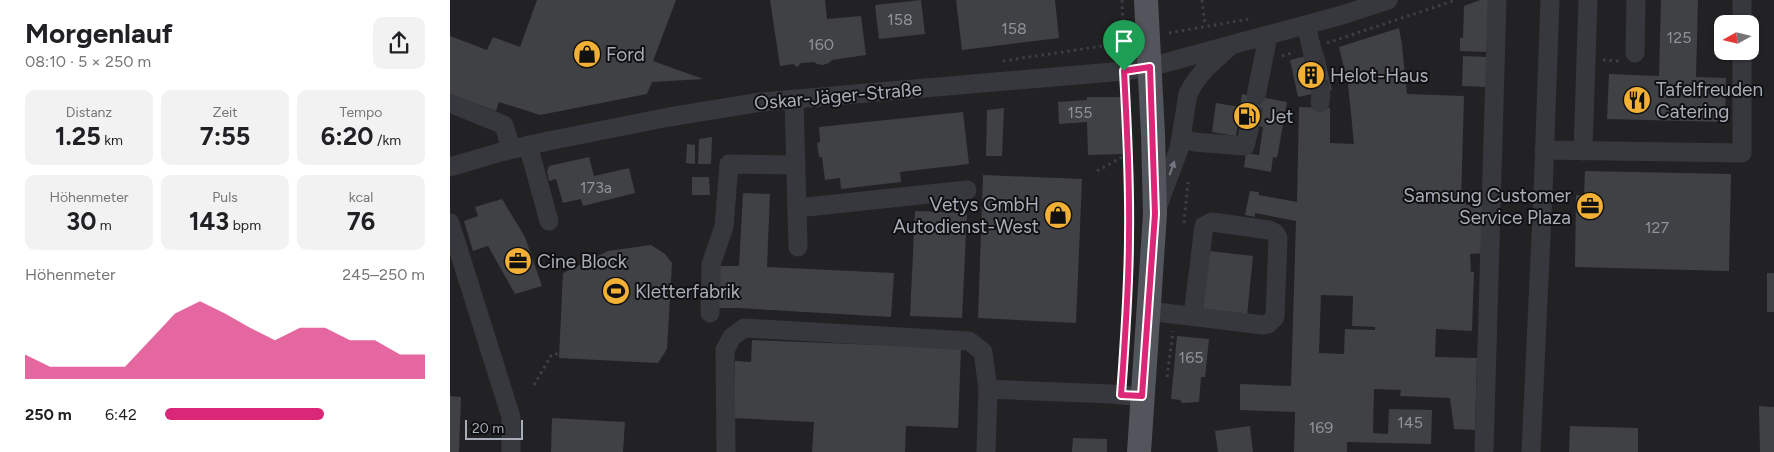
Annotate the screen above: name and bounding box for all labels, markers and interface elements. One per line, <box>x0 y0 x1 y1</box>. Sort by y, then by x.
house number: 158 <box>887 10 913 29</box>
north arrow <box>1714 15 1759 60</box>
map controls <box>1714 15 1759 60</box>
text: Morgenlauf <box>25 16 173 50</box>
button: share <box>373 17 425 69</box>
house number: 158 <box>1001 19 1027 38</box>
pin <box>1103 20 1145 71</box>
icon: arrive <box>1110 27 1138 55</box>
house number: 125 <box>1667 28 1691 47</box>
house number: 160 <box>808 35 834 54</box>
shop icon: Ford <box>572 39 602 69</box>
place label: Ford <box>606 43 645 66</box>
text: 08:10 · 5 × 250 m <box>25 52 151 71</box>
building icon: Helot-Haus <box>1296 60 1326 90</box>
place label: Helot-Haus <box>1330 64 1429 87</box>
street label: Oskar-Jäger-Straße <box>753 77 923 115</box>
place label: Tafelfreuden Catering <box>1656 78 1763 123</box>
restaurant icon: Tafelfreuden Catering <box>1622 85 1652 115</box>
fuel station icon: Jet <box>1232 101 1262 131</box>
house number: 155 <box>1067 103 1093 122</box>
text: Distanz <box>66 104 112 121</box>
text: Zeit <box>212 104 238 121</box>
text: Tempo <box>340 104 382 121</box>
place label: Jet <box>1266 105 1293 128</box>
text: 1.25 <box>55 121 101 151</box>
text: 7:55 <box>200 121 250 151</box>
text: 6:20 <box>321 121 374 151</box>
text: km <box>101 132 123 149</box>
text: /km <box>374 132 401 149</box>
one-way arrow <box>1168 160 1176 175</box>
house number: 173a <box>580 178 612 197</box>
place label: Samsung Customer Service Plaza <box>1403 184 1572 229</box>
text: Höhenmeter <box>49 189 129 206</box>
text: Puls <box>212 189 238 206</box>
text: kcal <box>349 189 373 206</box>
office icon: Samsung Customer Service Plaza <box>1575 191 1605 221</box>
place label: Vetys GmbH Autodienst-West <box>893 193 1039 238</box>
shop icon: Vetys GmbH Autodienst-West <box>1043 200 1073 230</box>
text: 30 <box>66 206 96 236</box>
text: 143 <box>189 206 229 236</box>
text: 76 <box>347 206 375 236</box>
text: m <box>96 217 112 234</box>
text: bpm <box>229 217 261 234</box>
house number: 127 <box>1645 218 1669 237</box>
office icon: Cine Block <box>503 246 533 276</box>
place label: Cine Block <box>537 250 628 273</box>
text: Höhenmeter <box>25 265 115 284</box>
text: 245–250 m <box>342 265 425 284</box>
sports icon: Kletterfabrik <box>601 276 631 306</box>
place label: Kletterfabrik <box>635 280 741 303</box>
house number: 165 <box>1179 348 1203 367</box>
text: 250 m <box>25 405 72 424</box>
text: 6:42 <box>105 405 137 424</box>
house number: 145 <box>1397 413 1423 432</box>
scale bar <box>465 417 522 440</box>
house number: 169 <box>1309 418 1333 437</box>
text: 20 m <box>472 420 504 437</box>

